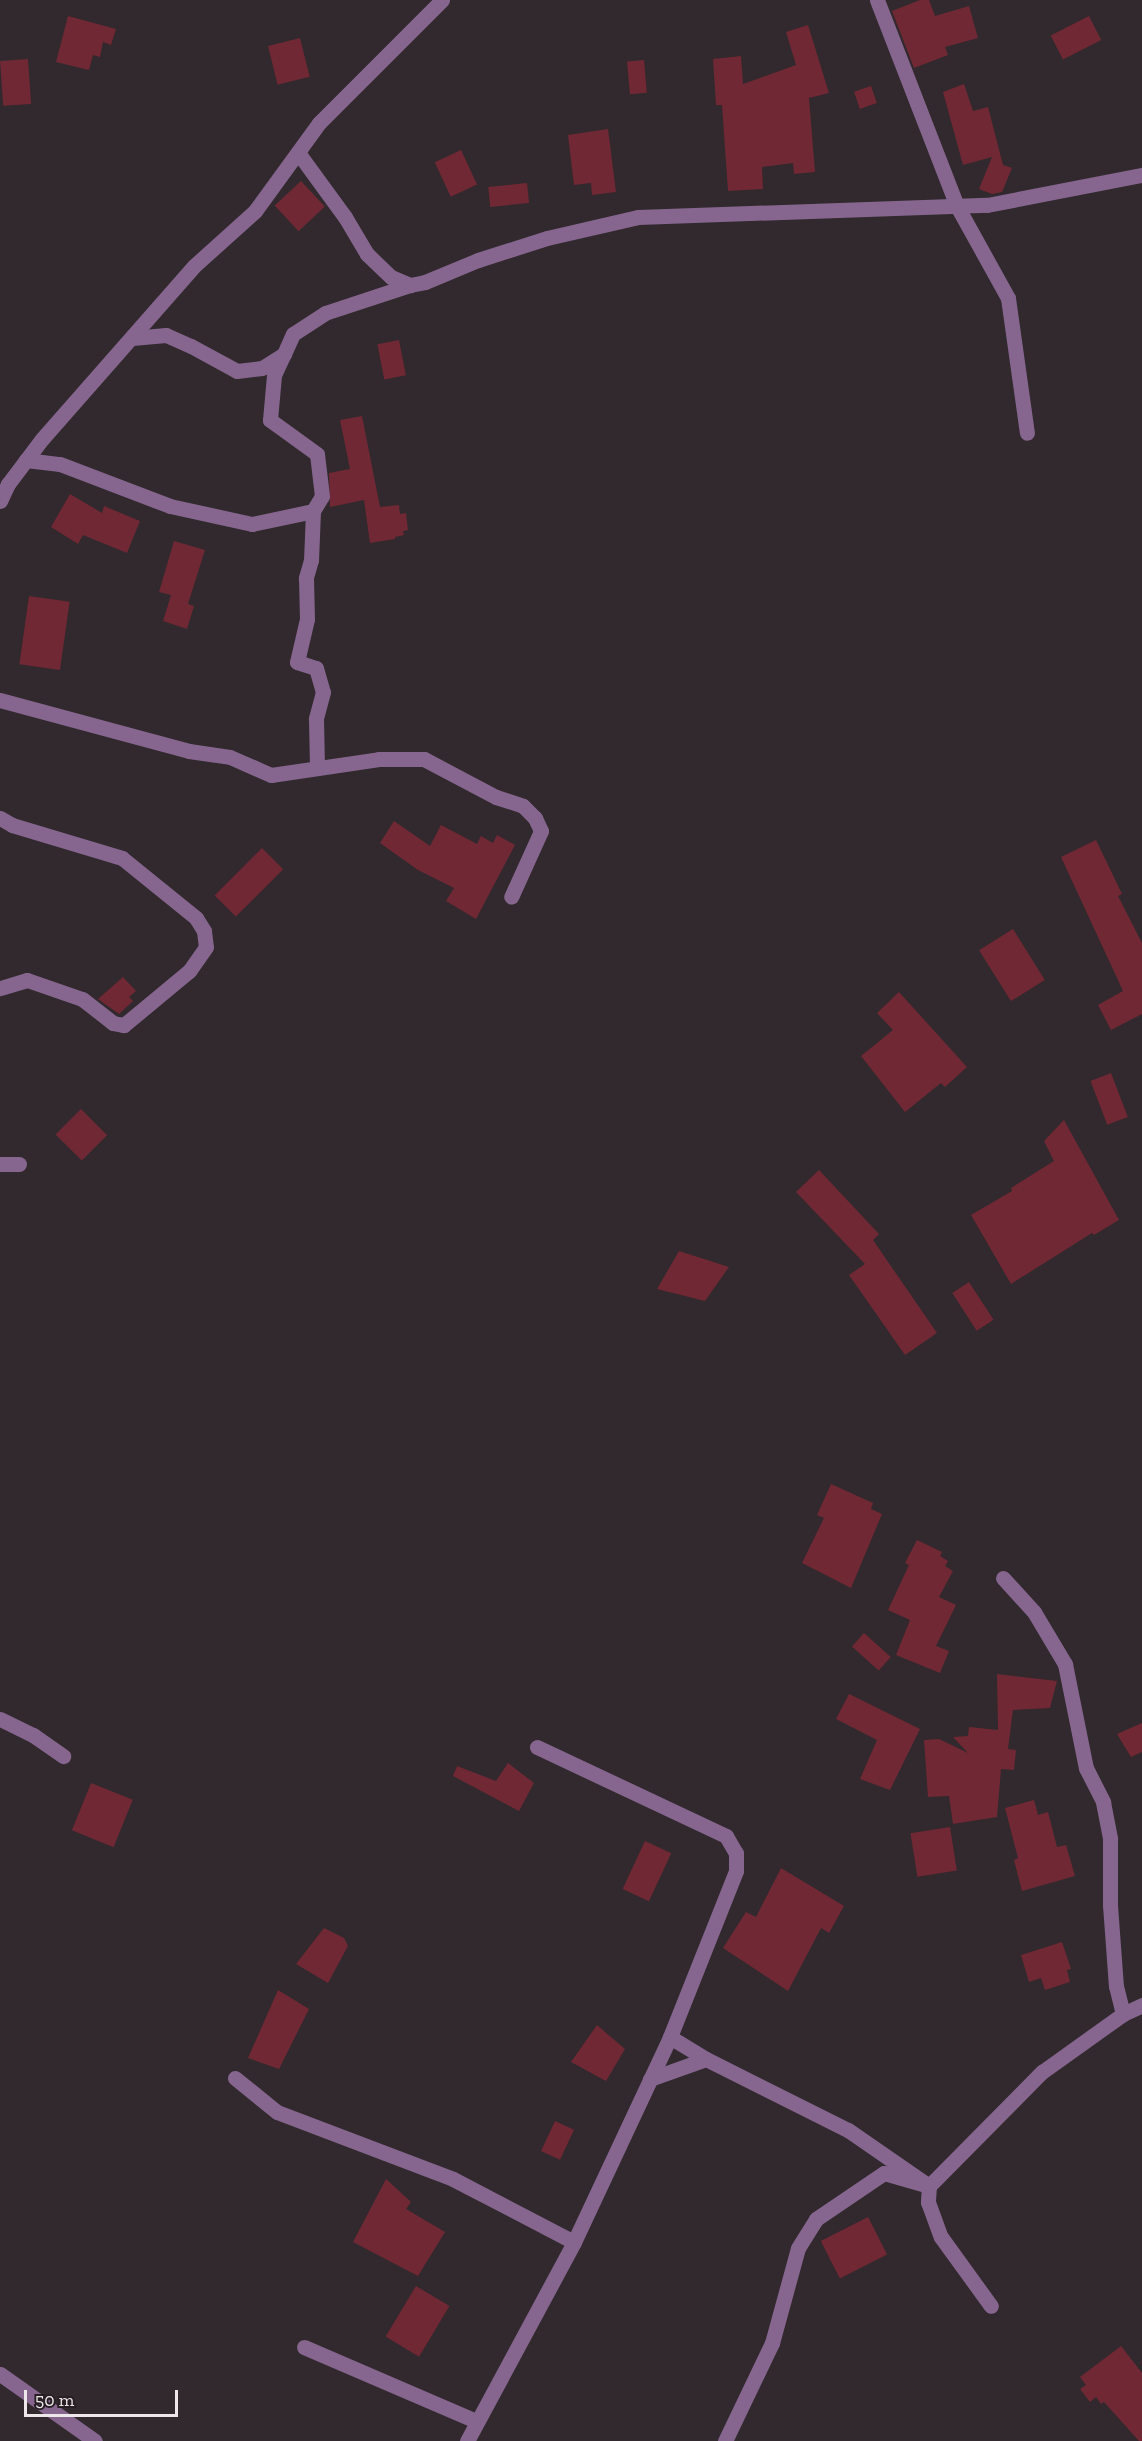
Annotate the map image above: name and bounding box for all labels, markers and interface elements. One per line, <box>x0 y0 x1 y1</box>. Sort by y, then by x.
scale bar <box>27 2378 182 2416</box>
text: 50 m <box>35 2389 74 2411</box>

